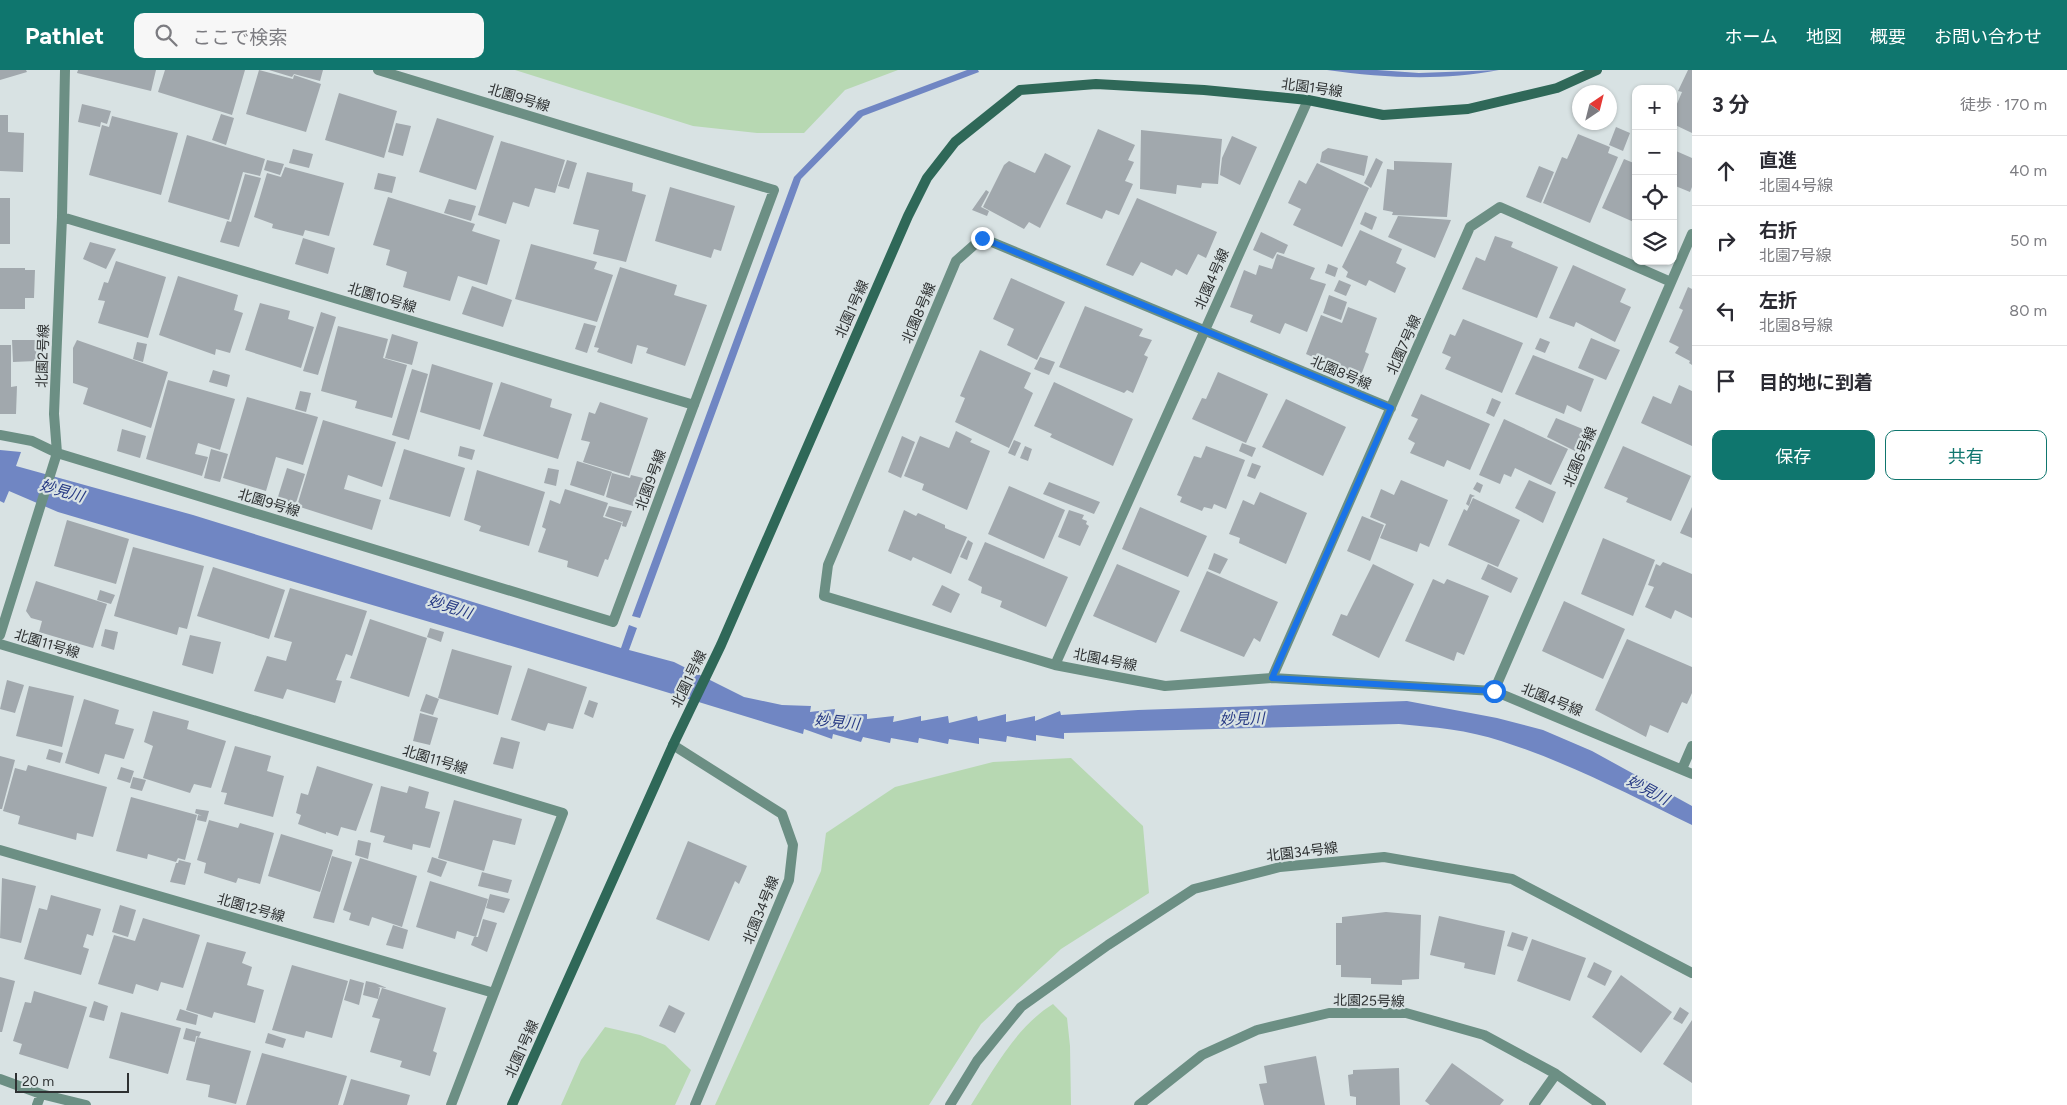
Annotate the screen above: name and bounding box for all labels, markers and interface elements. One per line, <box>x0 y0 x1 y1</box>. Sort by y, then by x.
search box <box>134 13 484 58</box>
text: Pathlet <box>25 21 104 50</box>
icon: search <box>152 21 180 49</box>
text: ここで検索 <box>192 26 287 49</box>
text: ホーム <box>1725 26 1778 48</box>
text: 地図 <box>1806 26 1842 48</box>
text: 概要 <box>1870 26 1906 48</box>
text: お問い合わせ <box>1934 26 2042 48</box>
street label: 北園1号線 <box>1280 75 1344 101</box>
street label: 北園9号線 <box>486 81 552 115</box>
north arrow <box>1572 85 1617 130</box>
map controls <box>1632 85 1677 265</box>
button: + <box>1632 85 1677 130</box>
text: 3 分 <box>1712 92 1750 117</box>
text: 徒歩 · 170 m <box>1960 95 2047 114</box>
button: − <box>1632 130 1677 175</box>
text: 直進 <box>1759 149 1797 172</box>
icon: ahead <box>1712 157 1740 185</box>
text: 40 m <box>2009 161 2047 180</box>
button: locate <box>1632 175 1677 220</box>
text: 北園4号線 <box>1759 176 1833 195</box>
text: 右折 <box>1759 219 1797 242</box>
button: layers <box>1632 220 1677 265</box>
route end <box>971 227 994 250</box>
icon: right <box>1712 227 1740 255</box>
text: 50 m <box>2010 231 2047 250</box>
street label: 北園4号線 <box>1191 246 1233 312</box>
text: 北園7号線 <box>1759 246 1832 265</box>
street label: 北園1号線 <box>832 277 872 341</box>
street label: 北園10号線 <box>346 280 418 316</box>
street label: 北園8号線 <box>899 280 939 346</box>
text: 左折 <box>1759 289 1797 312</box>
icon: left <box>1712 297 1740 325</box>
text: 80 m <box>2009 301 2047 320</box>
street label: 北園7号線 <box>1383 313 1425 377</box>
text: 北園8号線 <box>1759 316 1833 335</box>
street label: 北園2号線 <box>33 324 53 388</box>
street label: 北園8号線 <box>1308 353 1374 393</box>
icon: arrive <box>1712 367 1740 395</box>
text: 目的地に到着 <box>1759 371 1873 394</box>
street label: 北園6号線 <box>1560 424 1600 490</box>
button: 保存 <box>1712 430 1875 480</box>
button: 共有 <box>1885 430 2047 480</box>
street label: 北園9号線 <box>632 447 670 513</box>
water label: 妙見川 <box>38 476 88 506</box>
street label: 北園9号線 <box>236 486 302 520</box>
water label: 妙見川 <box>426 591 476 623</box>
street label: 北園11号線 <box>12 626 82 662</box>
street label: 北園4号線 <box>1072 645 1138 675</box>
street label: 北園1号線 <box>668 648 710 710</box>
route start <box>1483 680 1506 703</box>
street label: 北園4号線 <box>1519 680 1585 720</box>
water label: 妙見川 <box>1219 709 1267 729</box>
water label: 妙見川 <box>814 711 862 734</box>
street label: 北園11号線 <box>400 742 470 778</box>
water label: 妙見川 <box>1624 771 1674 809</box>
street label: 北園34号線 <box>1265 839 1339 865</box>
street label: 北園34号線 <box>740 873 782 947</box>
street label: 北園12号線 <box>215 890 287 926</box>
street label: 北園25号線 <box>1333 992 1405 1010</box>
street label: 北園1号線 <box>502 1017 542 1081</box>
scale bar <box>15 1070 129 1093</box>
text: 20 m <box>22 1073 54 1090</box>

